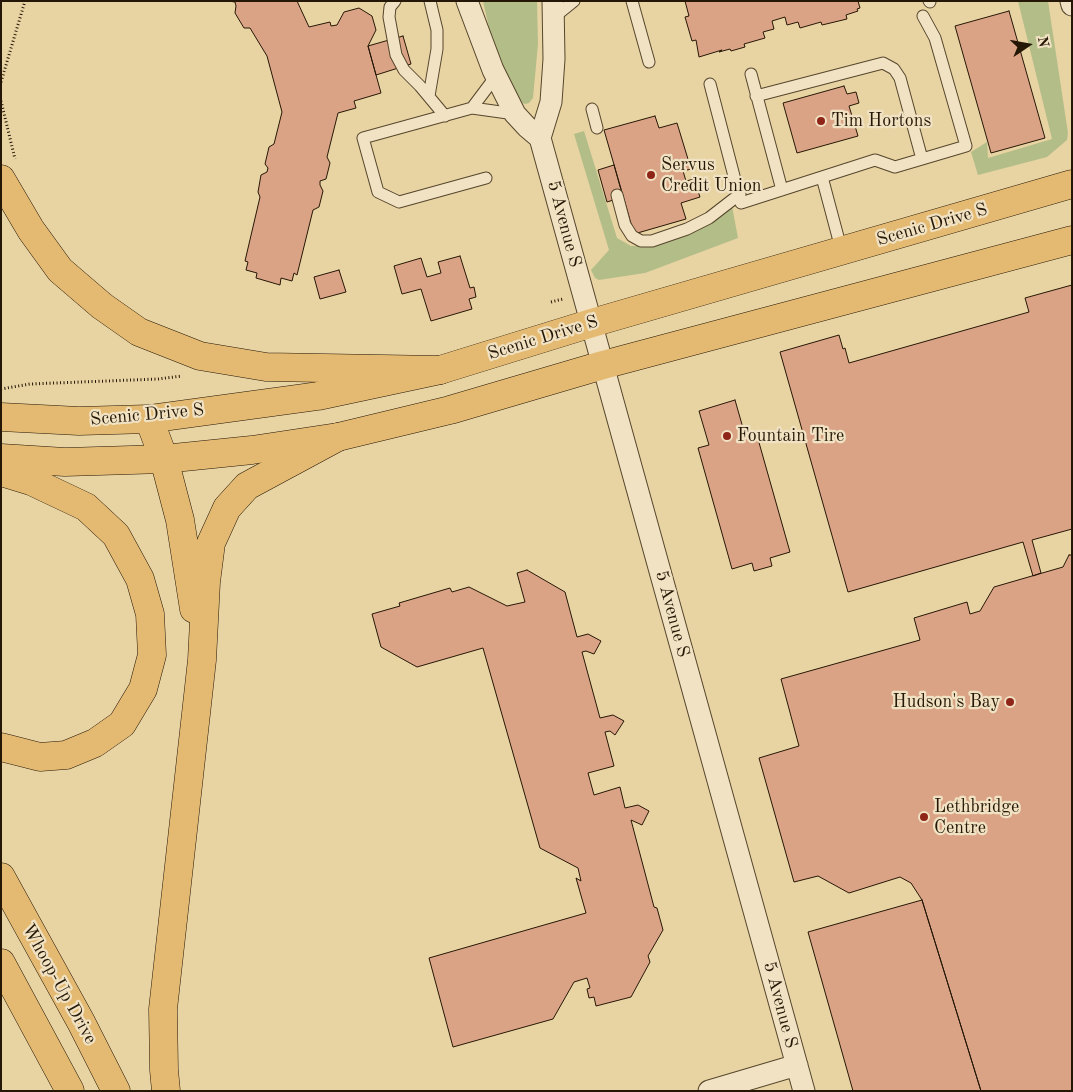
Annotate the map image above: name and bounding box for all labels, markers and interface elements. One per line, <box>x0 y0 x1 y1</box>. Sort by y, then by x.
north arrow <box>1003 20 1053 70</box>
text: N <box>1035 35 1051 49</box>
place label: Tim Hortons <box>831 110 931 132</box>
marker: Tim Hortons <box>815 115 827 127</box>
place label: Servus Credit Union <box>661 154 762 196</box>
marker: Servus Credit Union <box>645 169 657 181</box>
street label: 5 Avenue S <box>542 178 586 270</box>
street label: Scenic Drive S <box>874 199 990 251</box>
street label: Scenic Drive S <box>485 311 601 365</box>
street label: Scenic Drive S <box>89 399 205 431</box>
place label: Fountain Tire <box>737 425 844 447</box>
marker: Fountain Tire <box>721 430 733 442</box>
street label: 5 Avenue S <box>650 568 694 660</box>
place label: Hudson's Bay <box>893 691 1000 713</box>
marker: Hudson's Bay <box>1004 696 1016 708</box>
place label: Lethbridge Centre <box>934 796 1019 839</box>
marker: Lethbridge Centre <box>918 811 930 823</box>
street label: Whoop-Up Drive <box>17 920 101 1048</box>
street label: 5 Avenue S <box>758 959 802 1051</box>

